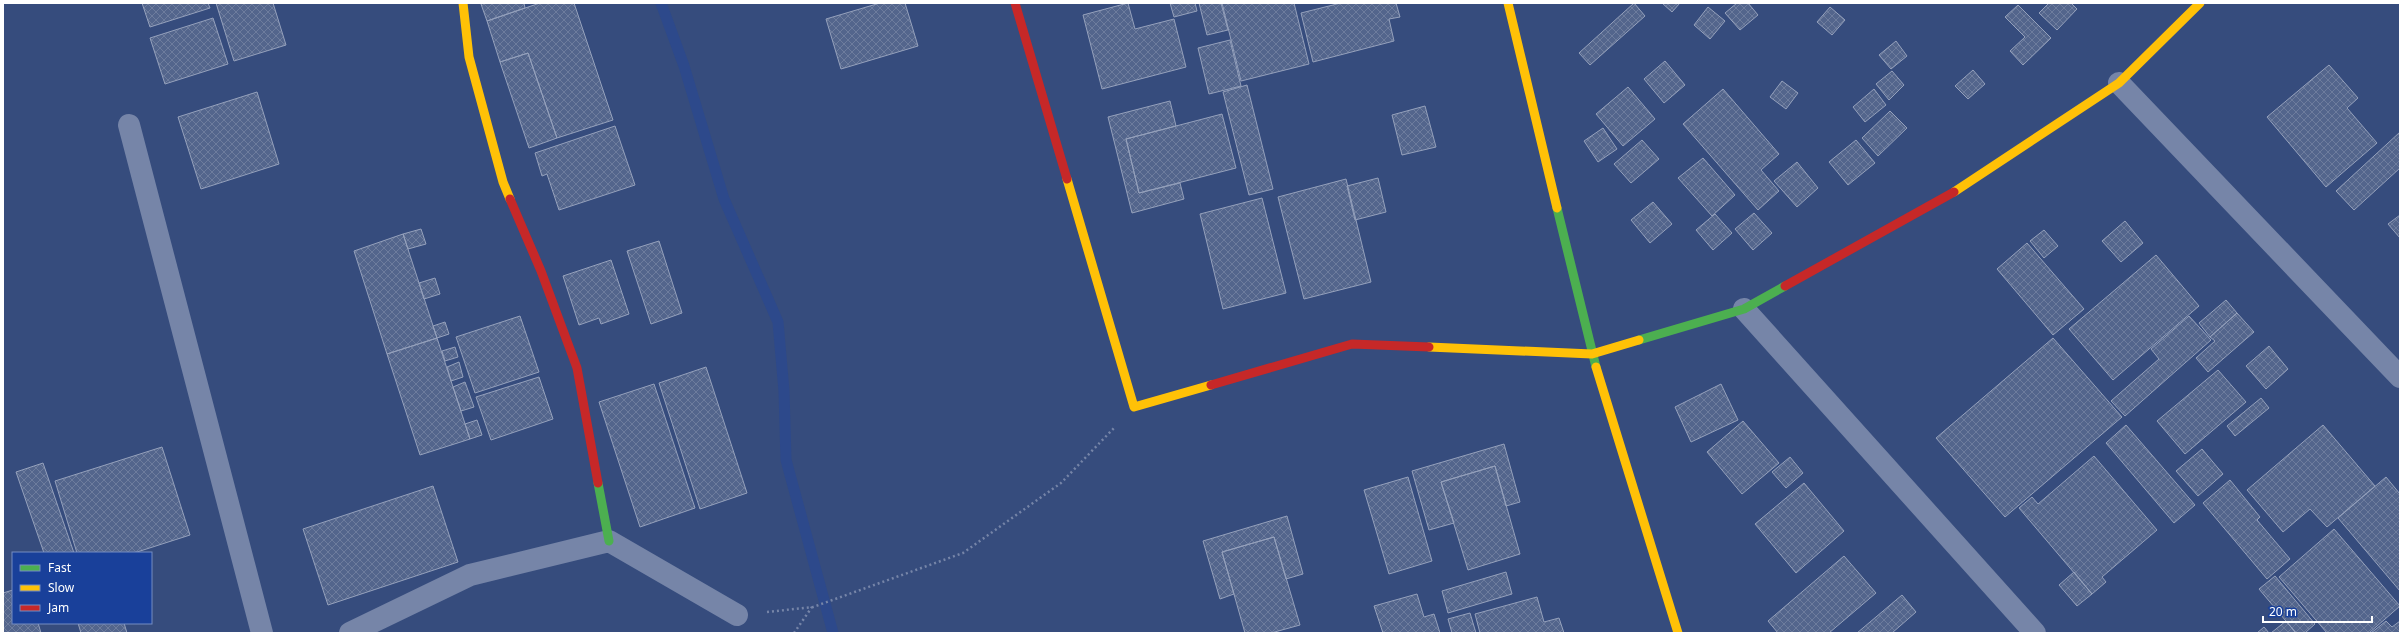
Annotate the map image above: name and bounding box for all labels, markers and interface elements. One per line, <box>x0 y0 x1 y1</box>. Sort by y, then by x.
legend <box>12 552 152 624</box>
text: Fast <box>48 559 72 576</box>
text: Slow <box>48 579 75 596</box>
scale bar <box>2263 598 2372 624</box>
text: Jam <box>47 599 69 616</box>
text: 20 m <box>2269 603 2297 620</box>

